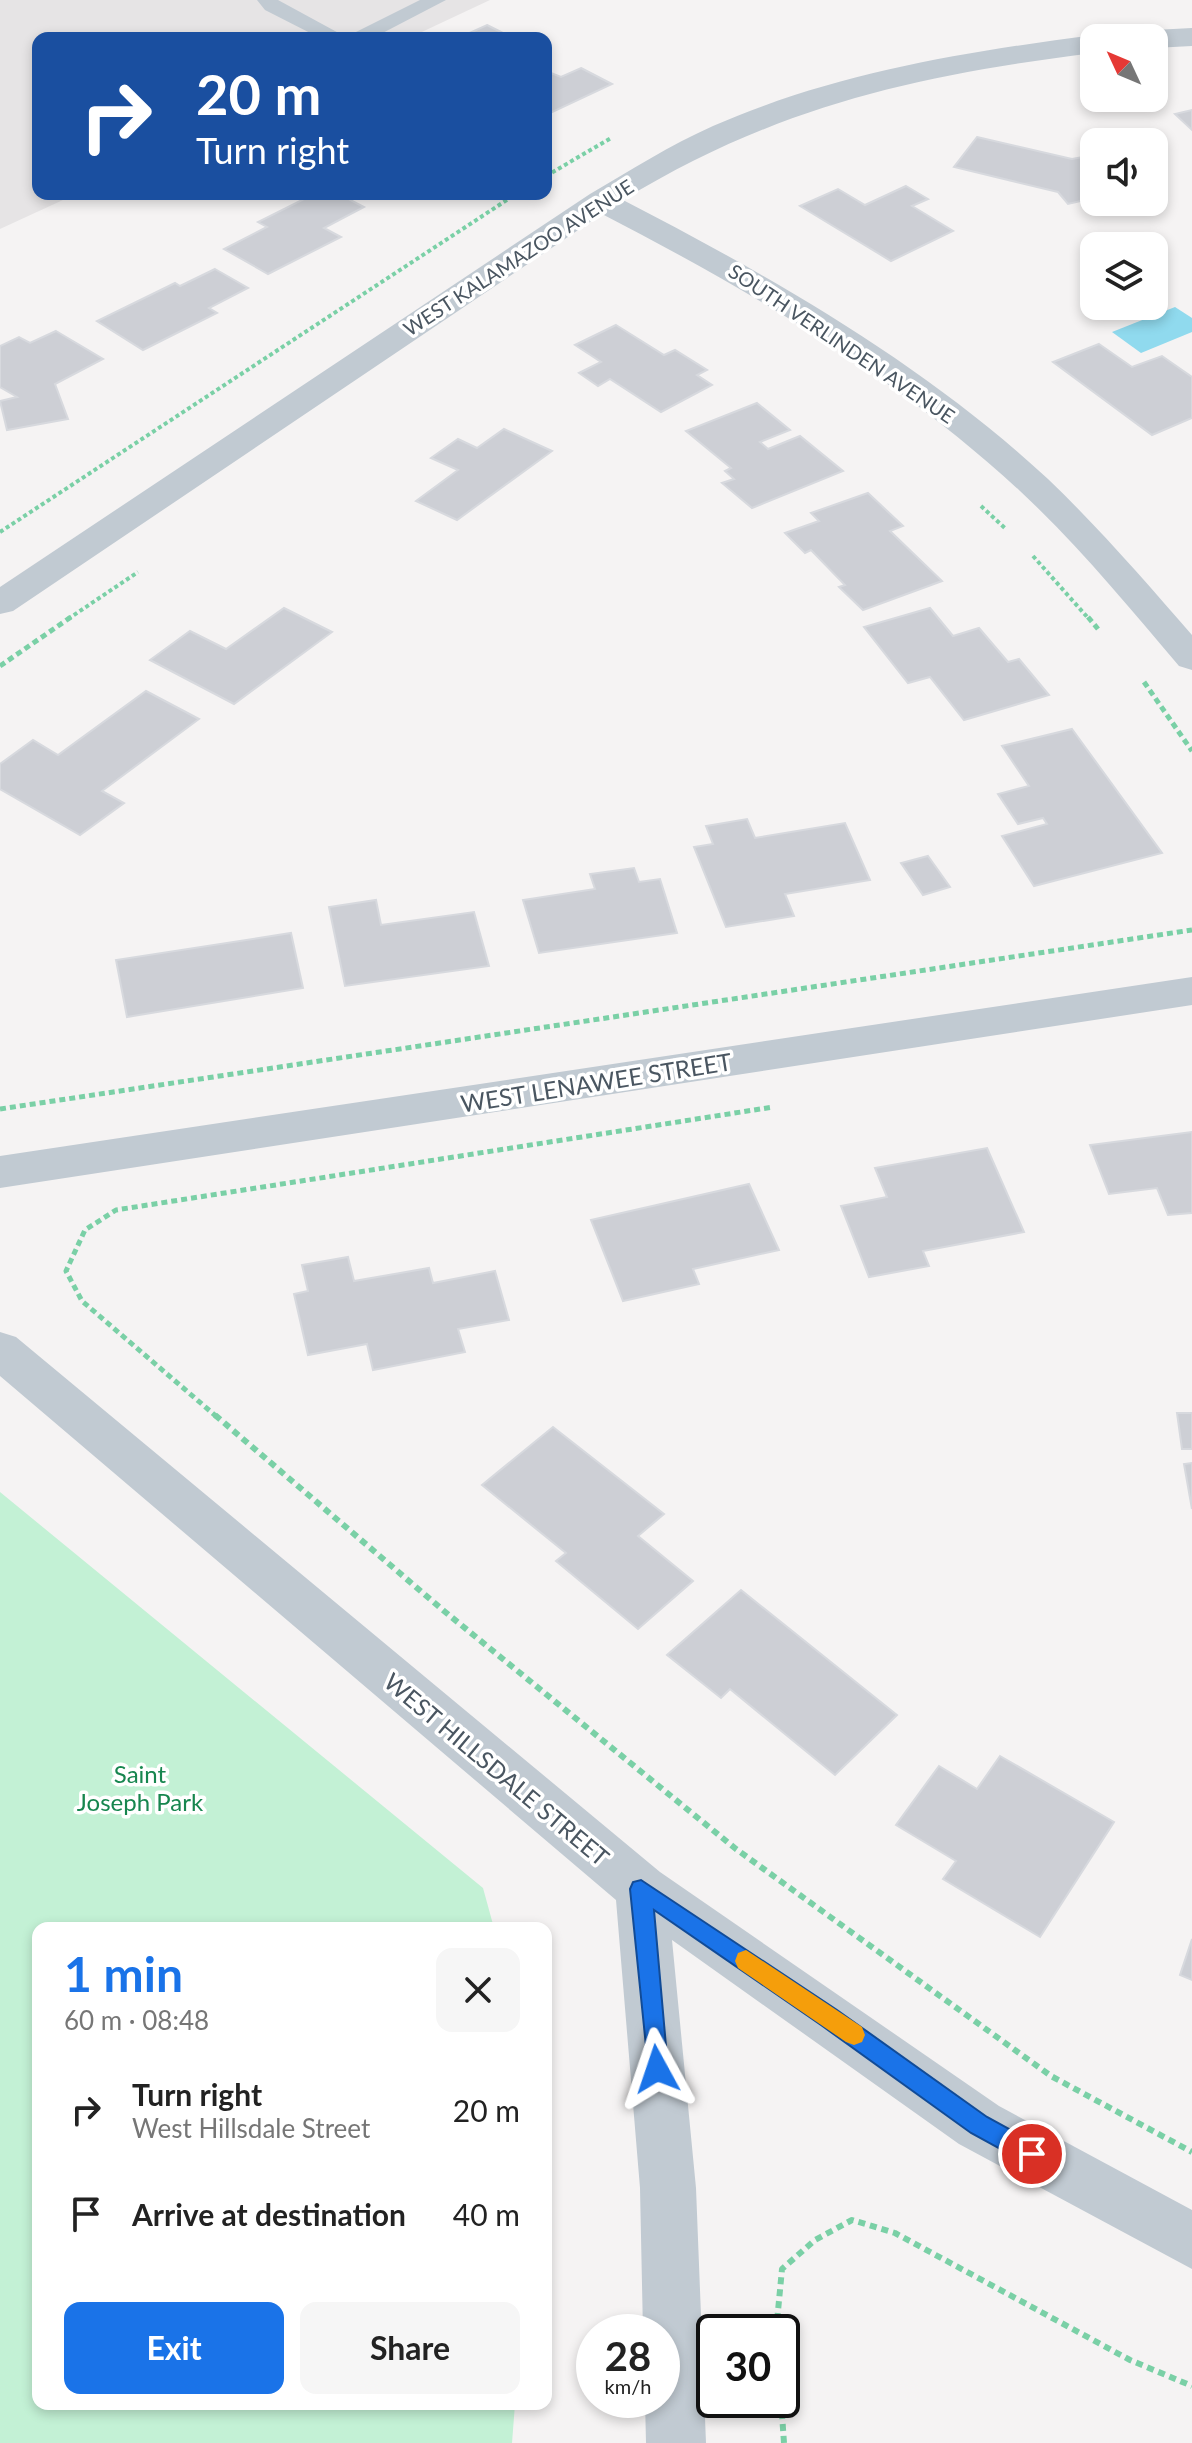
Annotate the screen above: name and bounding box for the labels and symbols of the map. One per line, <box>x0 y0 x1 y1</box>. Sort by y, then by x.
north arrow <box>1080 24 1168 112</box>
street label: WEST KALAMAZOO AVENUE <box>398 174 638 340</box>
street label: SOUTH VERLINDEN AVENUE <box>724 258 960 428</box>
street label: WEST LENAWEE STREET <box>458 1046 734 1118</box>
street label: WEST HILLSDALE STREET <box>379 1666 615 1872</box>
park label: Saint Joseph Park <box>77 1759 204 1816</box>
position arrow <box>615 2027 699 2111</box>
pin <box>998 2120 1066 2188</box>
speed limit sign: 30 <box>696 2314 800 2418</box>

